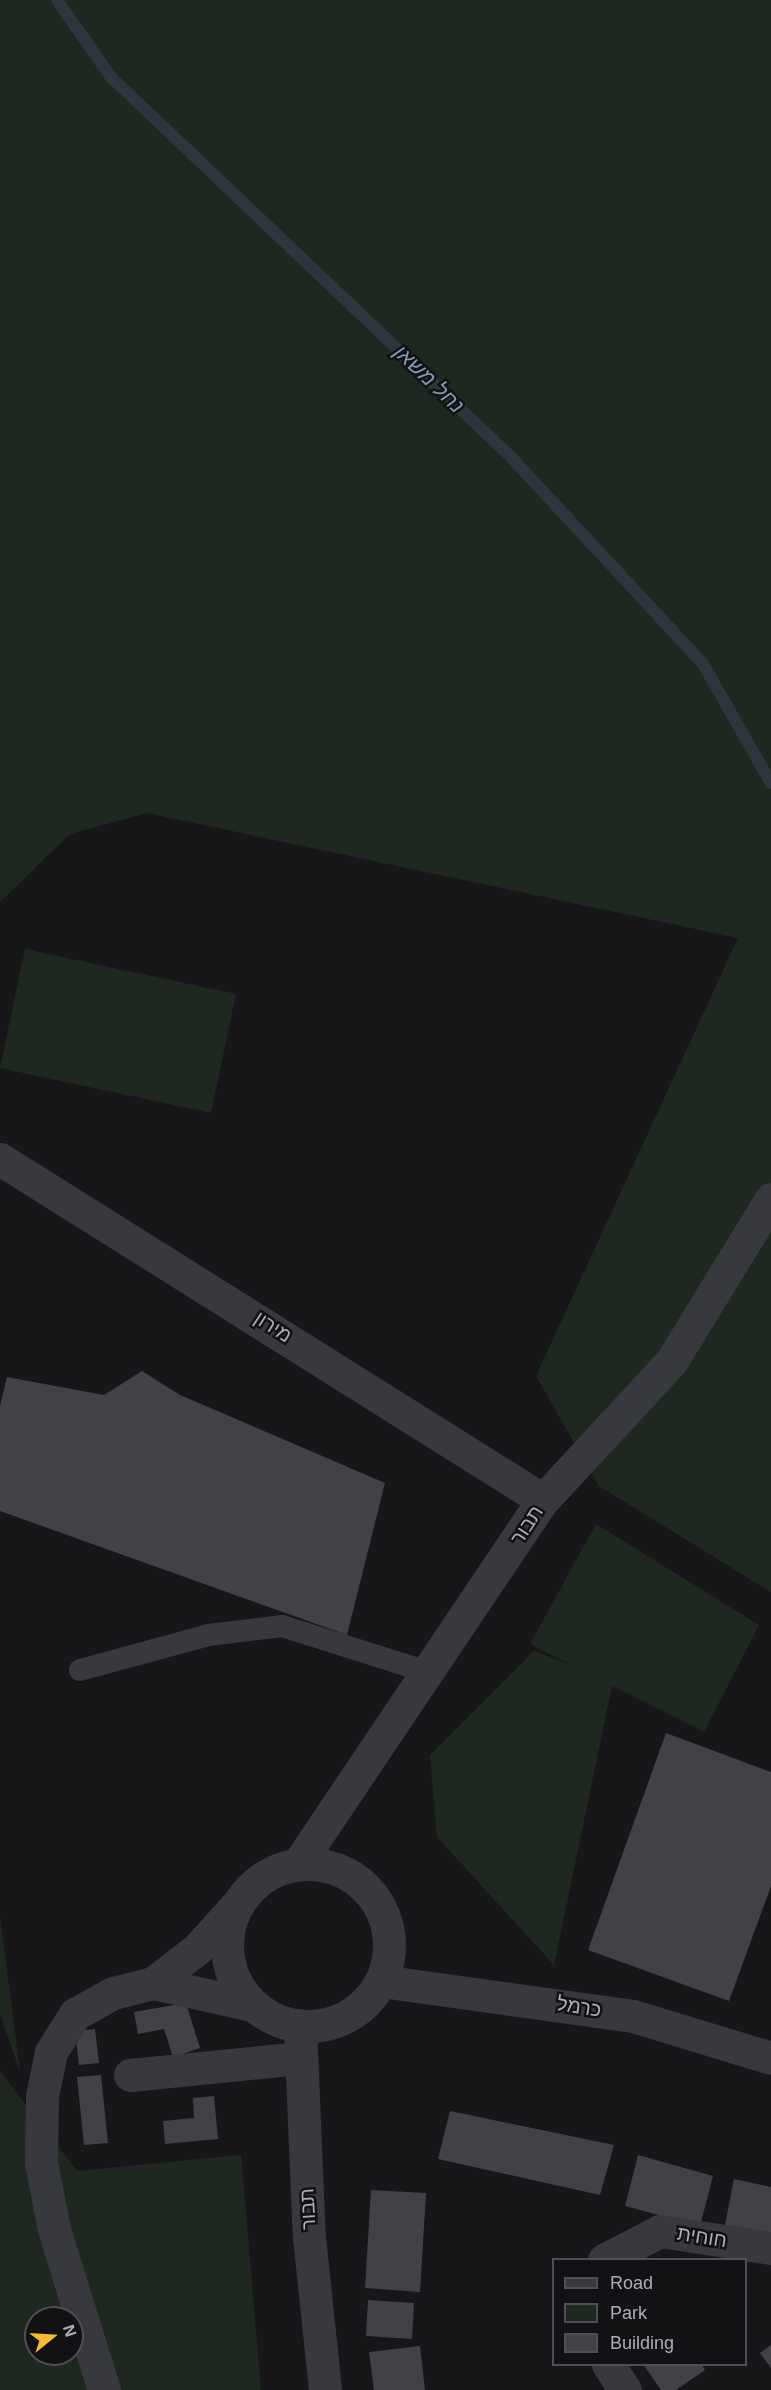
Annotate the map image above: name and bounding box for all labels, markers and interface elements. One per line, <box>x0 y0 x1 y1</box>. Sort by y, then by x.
water label: נחל משאן <box>389 340 469 418</box>
street label: מירון <box>250 1306 296 1348</box>
street label: תבור <box>506 1501 548 1549</box>
street label: כרמל <box>555 1992 603 2022</box>
street label: תבור <box>295 2188 321 2230</box>
street label: חוחית <box>675 2221 729 2253</box>
legend <box>552 2258 747 2366</box>
text: Road <box>610 2273 653 2293</box>
text: Park <box>610 2303 647 2323</box>
north arrow <box>24 2306 84 2366</box>
text: N <box>60 2323 80 2339</box>
text: Building <box>610 2333 674 2353</box>

